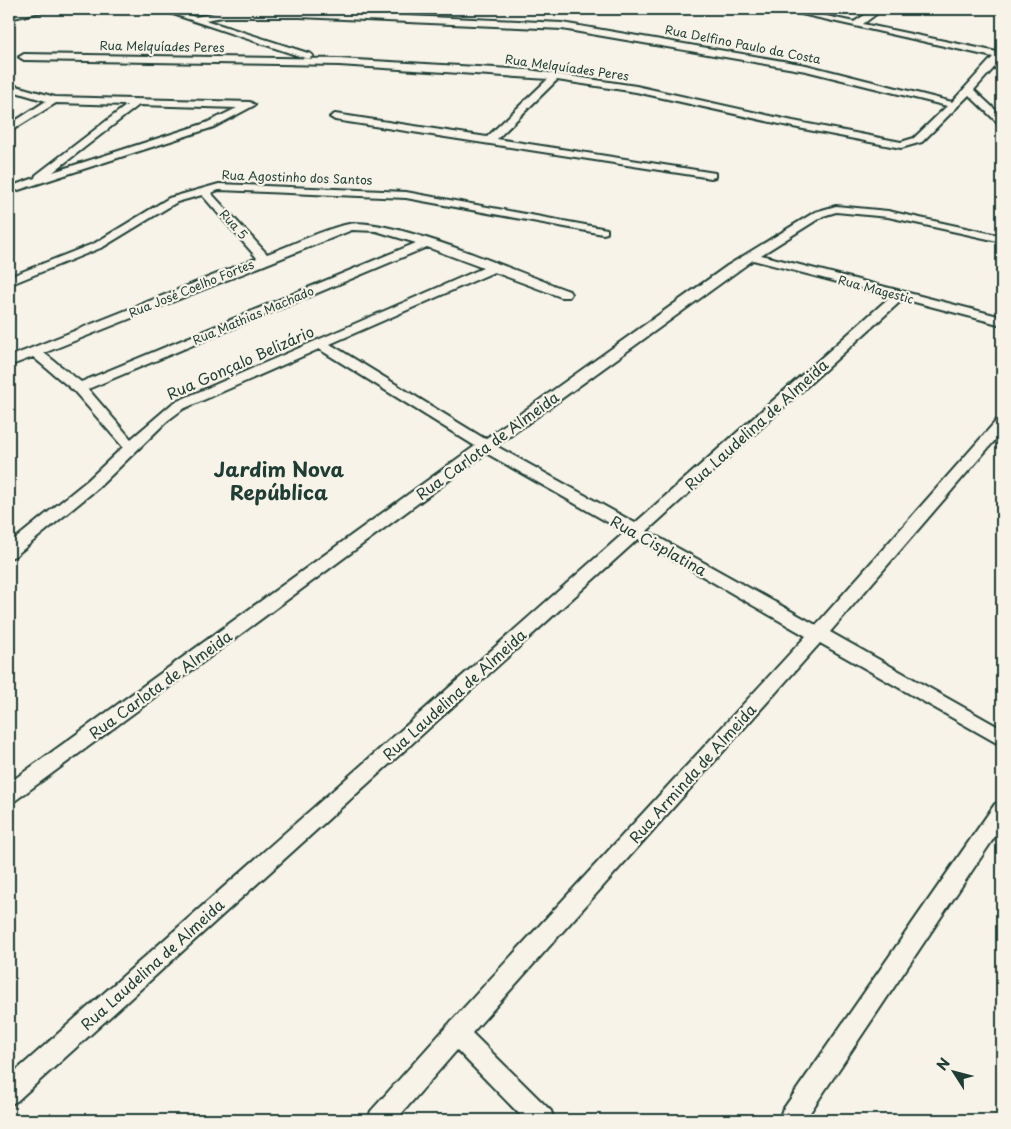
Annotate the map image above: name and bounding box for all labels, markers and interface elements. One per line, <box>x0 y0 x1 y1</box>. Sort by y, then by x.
street label: Rua Delfino Paulo da Costa <box>663 20 823 68</box>
street label: Rua Melquíades Peres <box>99 36 225 56</box>
street label: Rua Melquíades Peres <box>504 49 631 85</box>
street label: Rua Agostinho dos Santos <box>221 165 373 189</box>
street label: Rua 5 <box>216 205 252 243</box>
street label: Rua José Coelho Fortes <box>126 254 257 321</box>
street label: Rua Magestic <box>836 270 916 308</box>
street label: Rua Mathias Machado <box>190 281 317 349</box>
street label: Rua Gonçalo Belizário <box>163 319 317 405</box>
street label: Rua Laudelina de Almeida <box>679 353 833 495</box>
street label: Rua Carlota de Almeida <box>411 385 564 505</box>
district label: Jardim Nova República <box>214 454 345 507</box>
street label: Rua Cisplatina <box>607 509 712 581</box>
street label: Rua Laudelina de Almeida <box>377 623 531 765</box>
street label: Rua Carlota de Almeida <box>84 624 237 744</box>
street label: Rua Arminda de Almeida <box>623 698 761 848</box>
street label: Rua Laudelina de Almeida <box>75 893 229 1035</box>
north arrow <box>928 1046 978 1096</box>
text: N <box>931 1053 955 1075</box>

